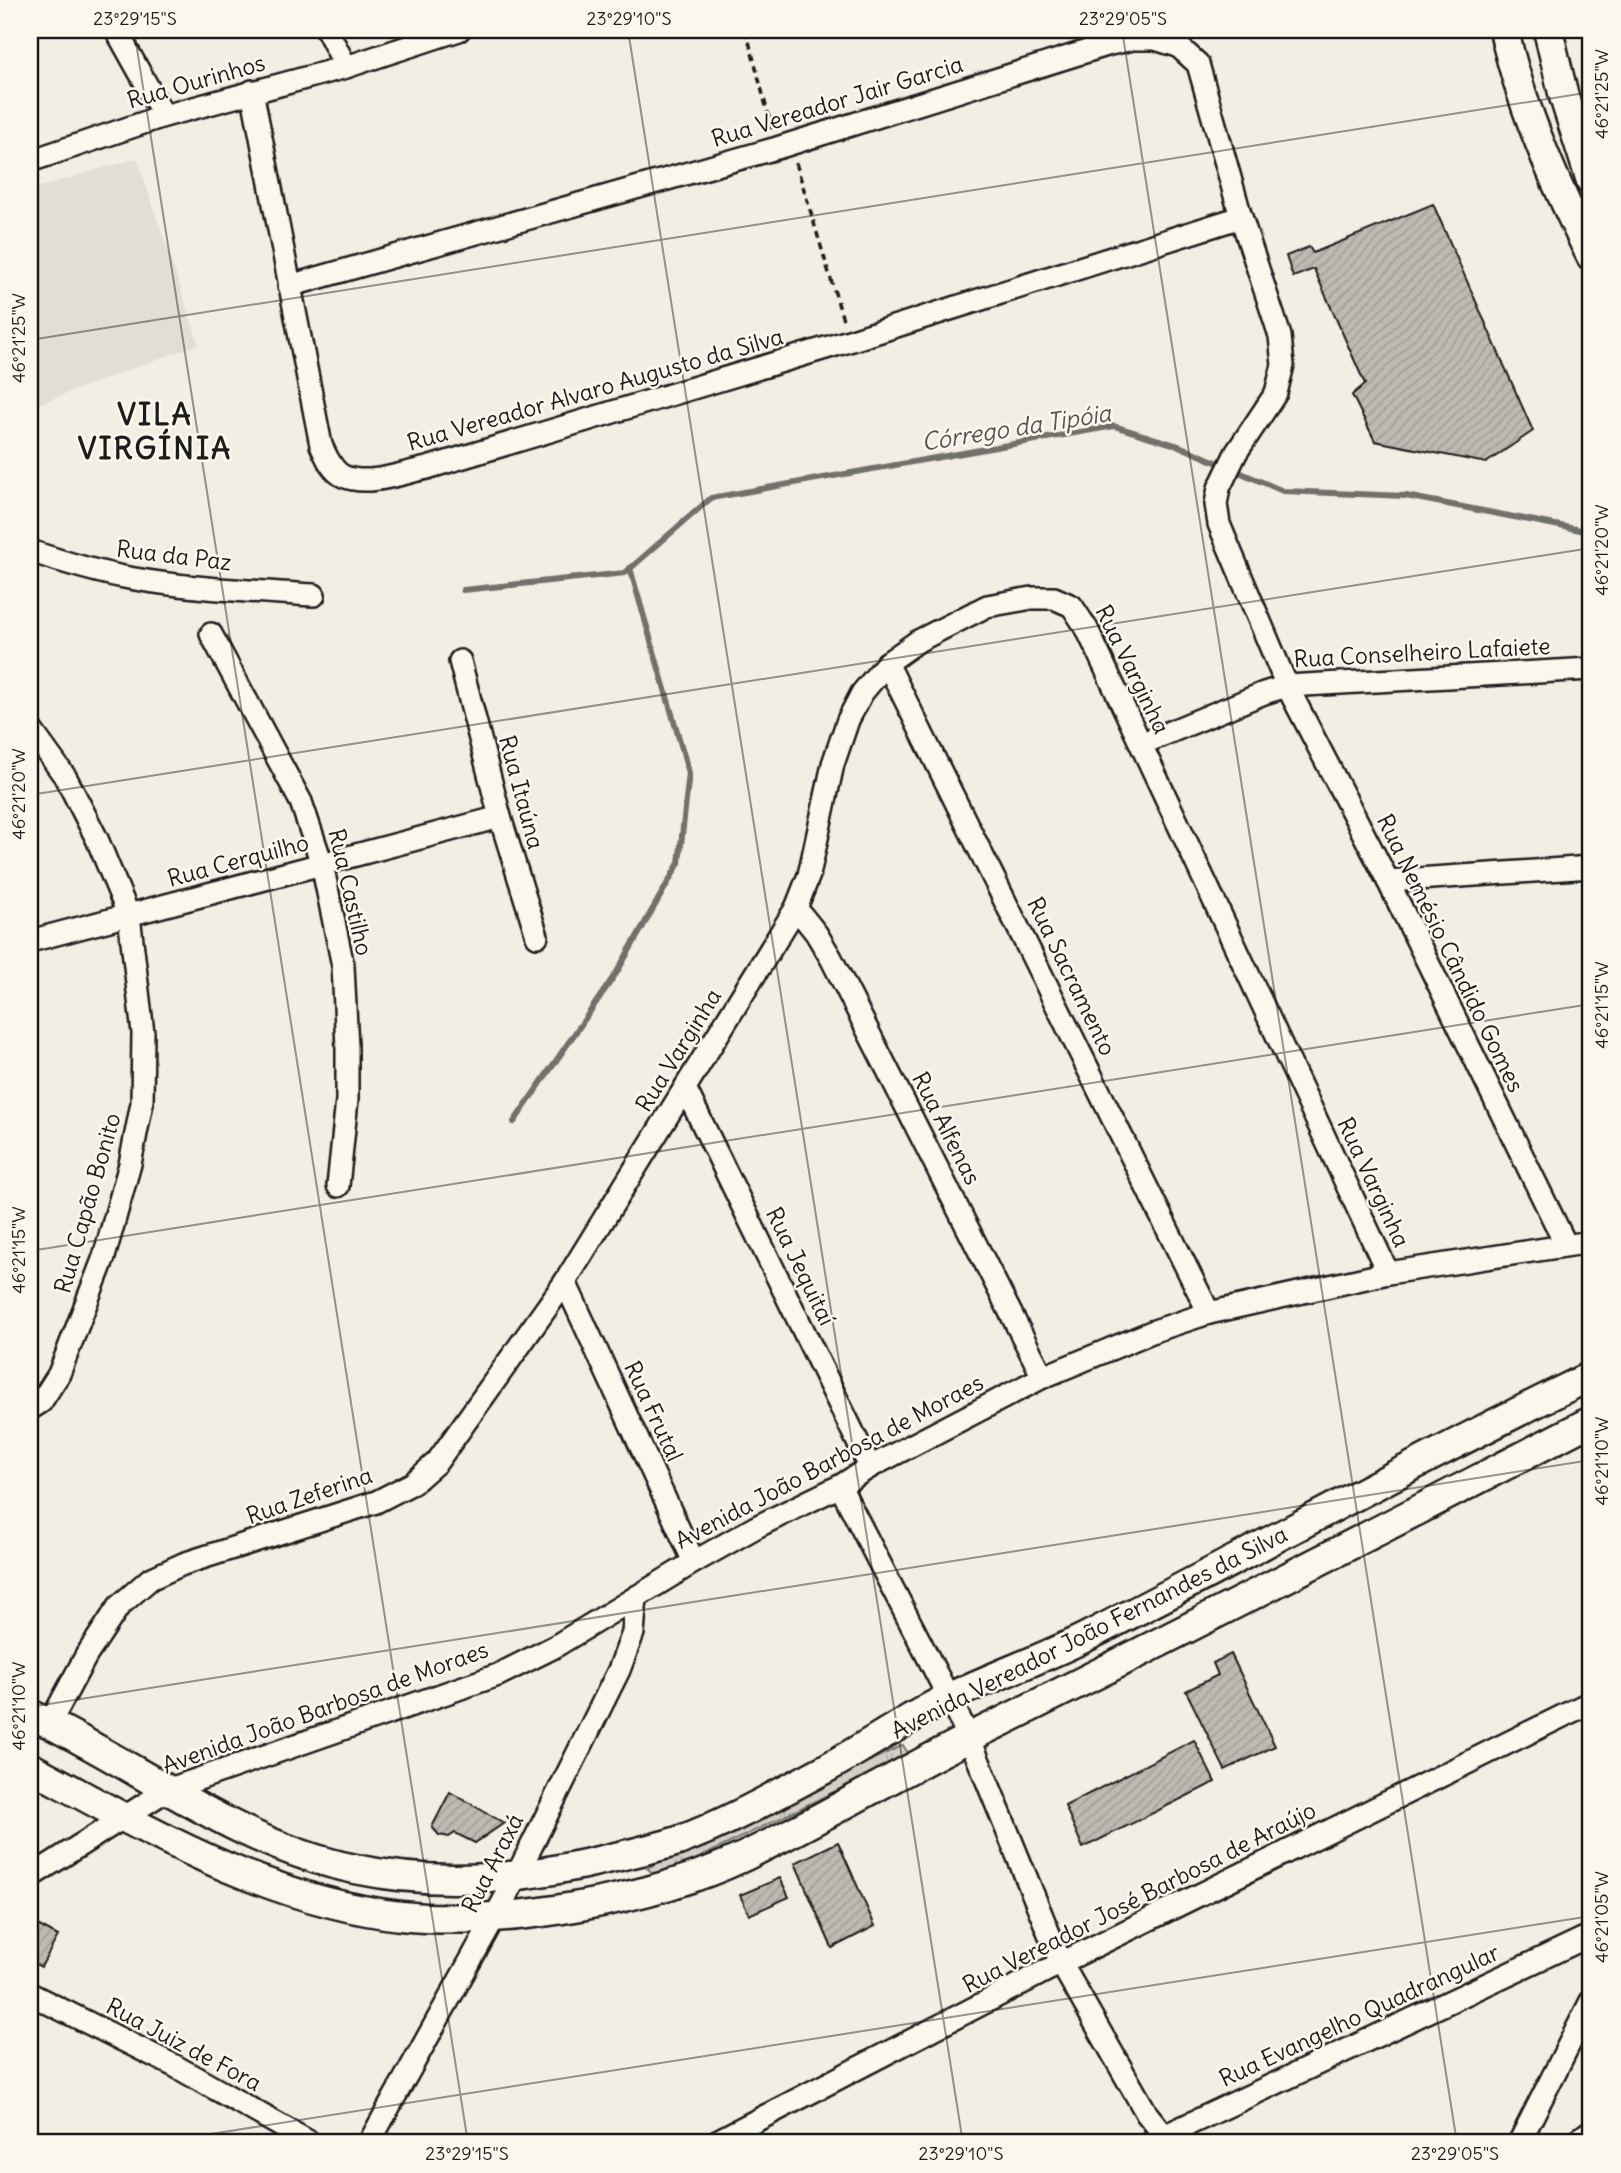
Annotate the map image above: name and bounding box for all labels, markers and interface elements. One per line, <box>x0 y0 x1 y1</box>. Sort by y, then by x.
text: 23°29'15"S <box>93 7 177 30</box>
text: 23°29'10"S <box>587 7 671 30</box>
text: 23°29'05"S <box>1079 7 1167 30</box>
street label: Rua Ourinhos <box>124 47 268 115</box>
street label: Rua Vereador Jair Garcia <box>708 49 966 153</box>
text: 46°21'25"W <box>1590 49 1613 139</box>
text: 46°21'25"W <box>7 293 30 383</box>
street label: Rua Vereador Alvaro Augusto da Silva <box>404 321 786 457</box>
district label: VILA VIRGÍNIA <box>78 395 232 467</box>
water label: Córrego da Tipóia <box>919 397 1114 457</box>
text: 46°21'20"W <box>1590 504 1613 596</box>
street label: Rua da Paz <box>115 534 233 576</box>
street label: Rua Varginha <box>1089 600 1177 738</box>
street label: Rua Conselheiro Lafaiete <box>1293 631 1551 673</box>
street label: Rua Itaúna <box>493 732 551 852</box>
text: 46°21'20"W <box>7 748 30 840</box>
street label: Rua Nemésio Cândido Gomes <box>1371 809 1531 1097</box>
street label: Rua Castilho <box>322 826 380 958</box>
street label: Rua Cerquilho <box>164 827 312 893</box>
street label: Rua Sacramento <box>1021 892 1123 1060</box>
text: 46°21'15"W <box>1590 961 1613 1049</box>
street label: Rua Varginha <box>629 983 727 1117</box>
street label: Rua Alfenas <box>906 1067 988 1189</box>
street label: Rua Capão Bonito <box>47 1110 127 1296</box>
street label: Rua Varginha <box>1331 1113 1417 1251</box>
street label: Rua Jequitaí <box>760 1202 842 1330</box>
text: 46°21'15"W <box>7 1206 30 1294</box>
street label: Rua Frutal <box>618 1356 690 1466</box>
street label: Avenida João Barbosa de Moraes <box>670 1367 988 1555</box>
text: 46°21'10"W <box>1590 1417 1613 1505</box>
street label: Rua Zeferina <box>242 1460 376 1530</box>
street label: Avenida Vereador João Fernandes da Silva <box>886 1519 1292 1745</box>
street label: Avenida João Barbosa de Moraes <box>158 1634 492 1780</box>
text: 46°21'10"W <box>7 1662 30 1750</box>
street label: Rua Vereador José Barbosa de Araújo <box>958 1795 1320 1999</box>
street label: Rua Araxá <box>455 1808 529 1918</box>
text: 46°21'05"W <box>1590 1871 1613 1963</box>
street label: Rua Evangelho Quadrangular <box>1214 1937 1504 2093</box>
street label: Rua Juiz de Fora <box>101 1991 267 2097</box>
text: 23°29'15"S <box>425 2142 509 2165</box>
text: 23°29'10"S <box>919 2142 1003 2165</box>
text: 23°29'05"S <box>1411 2142 1499 2165</box>

